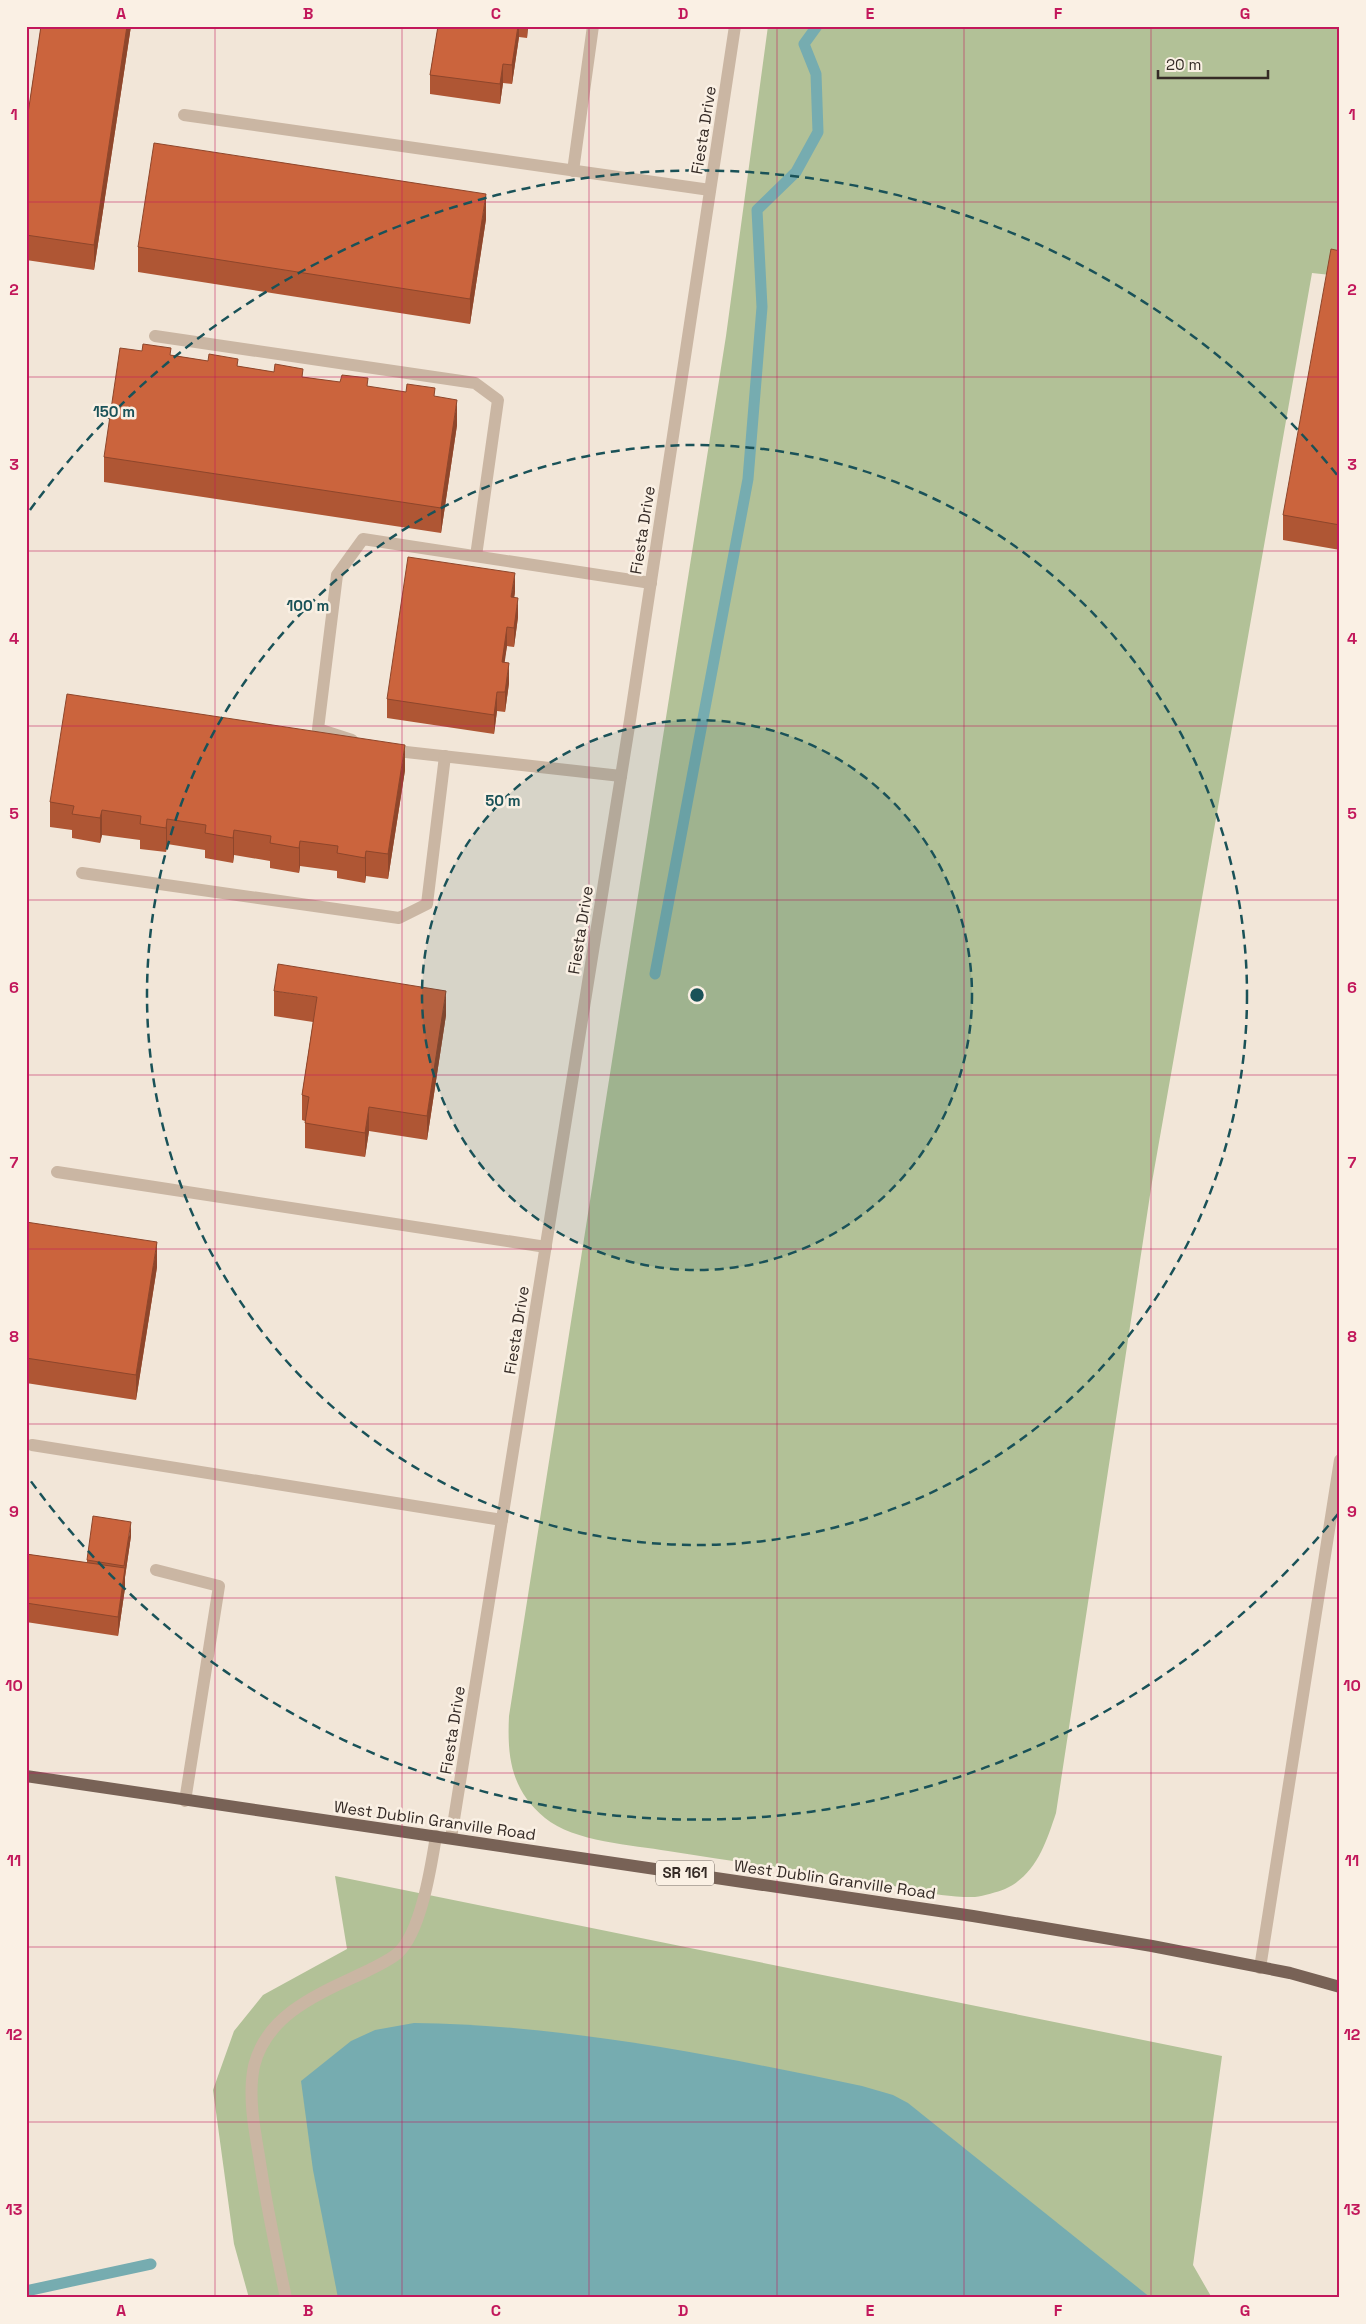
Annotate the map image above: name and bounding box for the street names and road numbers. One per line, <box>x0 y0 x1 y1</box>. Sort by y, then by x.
street label: Fiesta Drive <box>686 84 721 176</box>
street label: Fiesta Drive <box>625 484 660 576</box>
street label: Fiesta Drive <box>563 884 598 976</box>
street label: Fiesta Drive <box>499 1284 534 1376</box>
street label: Fiesta Drive <box>435 1684 470 1776</box>
street label: West Dublin Granville Road <box>333 1796 537 1845</box>
street label: West Dublin Granville Road <box>733 1855 937 1904</box>
road number: SR 161 <box>656 1860 714 1886</box>

